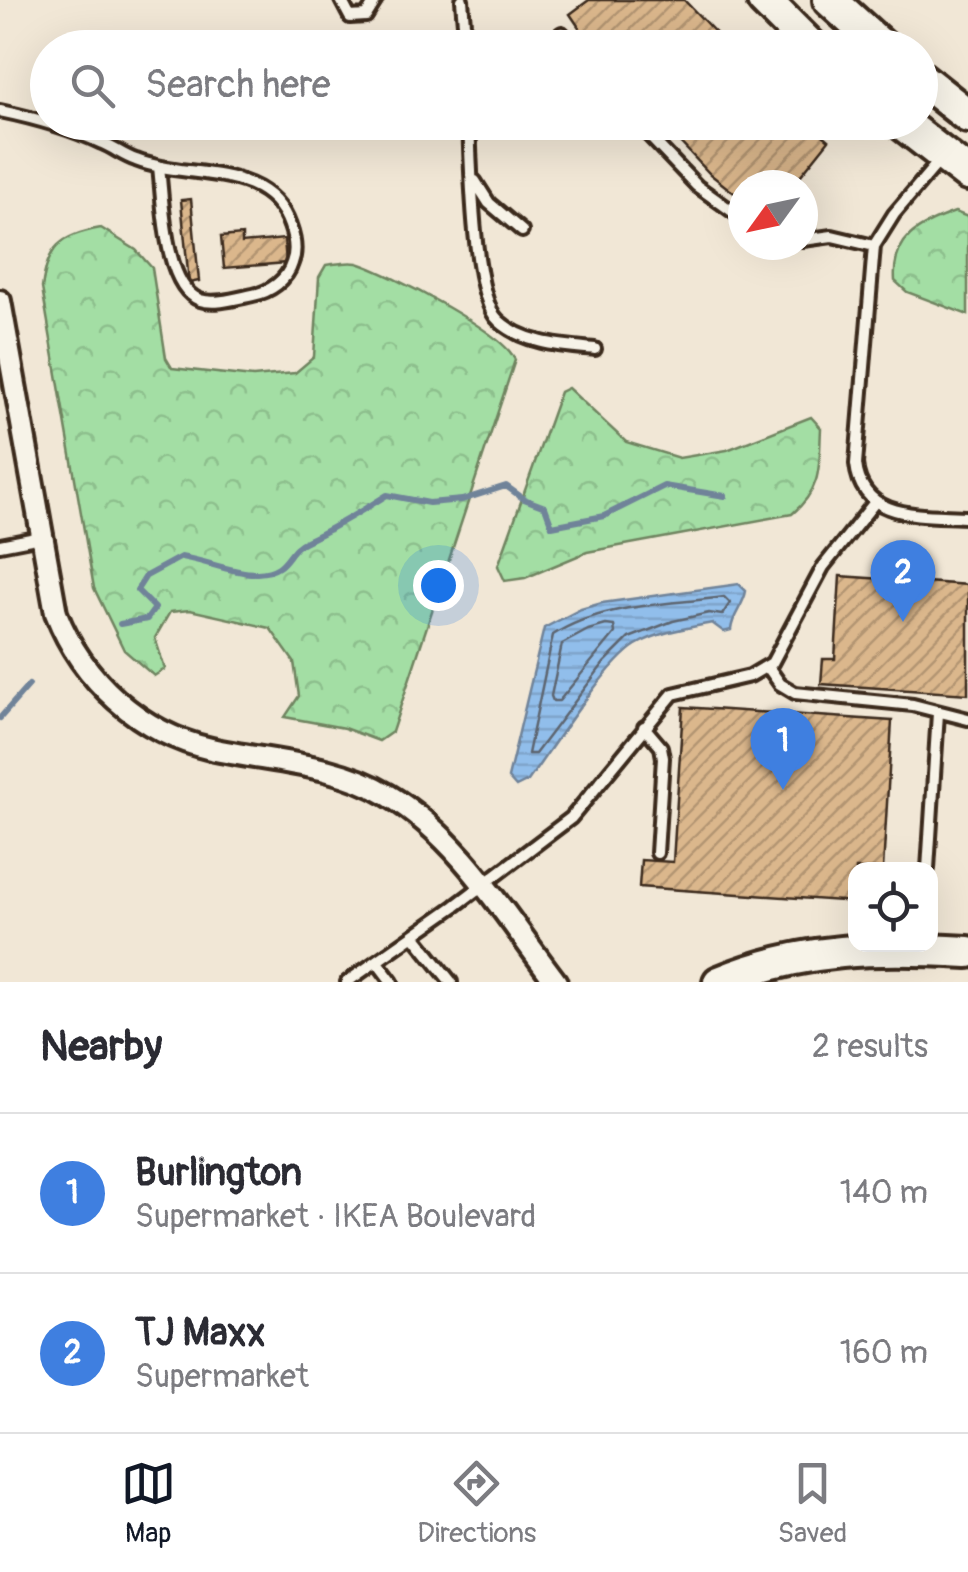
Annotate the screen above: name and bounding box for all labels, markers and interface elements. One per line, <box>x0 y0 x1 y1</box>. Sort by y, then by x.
search box <box>30 30 938 140</box>
icon: search <box>65 58 120 113</box>
text: Search here <box>145 61 331 109</box>
north arrow <box>728 170 818 260</box>
pin: 2 <box>870 540 936 622</box>
your location <box>413 560 464 611</box>
pin: 1 <box>750 708 816 790</box>
map controls <box>848 862 938 952</box>
button: locate <box>848 862 938 952</box>
text: Nearby <box>40 1021 162 1073</box>
text: 2 results <box>812 1027 928 1067</box>
text: Burlington <box>135 1149 302 1197</box>
text: 1 <box>66 1173 79 1213</box>
text: 140 m <box>840 1173 928 1213</box>
text: Supermarket · IKEA Boulevard <box>135 1197 536 1237</box>
text: TJ Maxx <box>135 1309 266 1357</box>
text: 2 <box>64 1333 81 1373</box>
text: 160 m <box>840 1333 928 1373</box>
text: Supermarket <box>135 1357 309 1397</box>
tab: Map <box>121 1456 176 1551</box>
tab: Directions <box>417 1456 536 1551</box>
tab: Saved <box>778 1456 847 1551</box>

